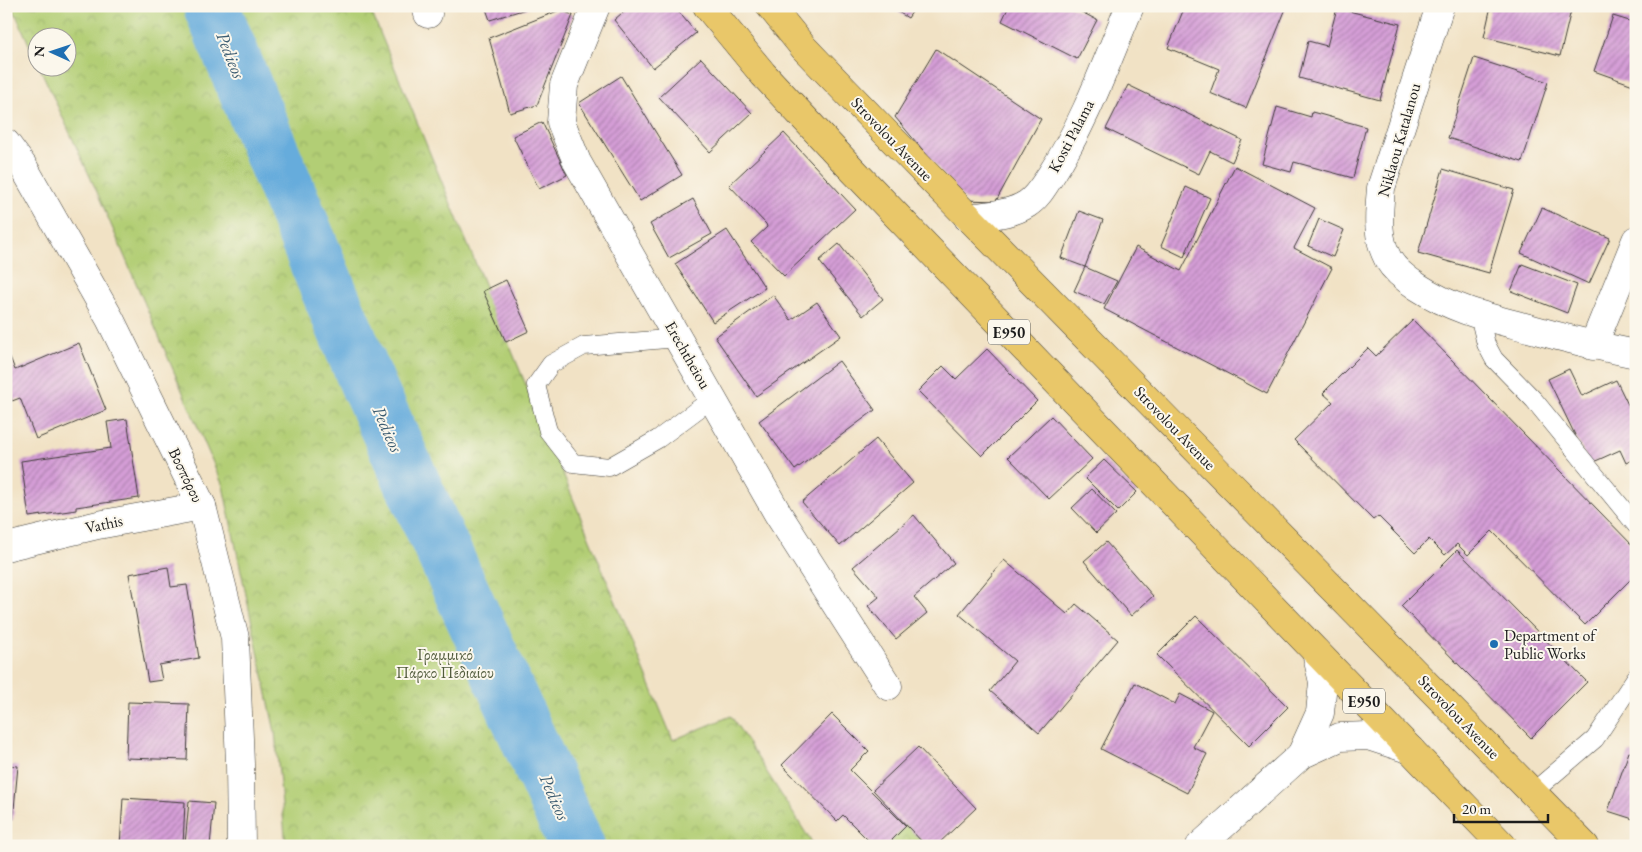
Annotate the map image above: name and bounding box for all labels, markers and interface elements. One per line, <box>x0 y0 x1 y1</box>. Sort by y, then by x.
north arrow <box>28 28 78 78</box>
water label: Pedieos <box>211 28 251 83</box>
text: N <box>30 45 48 57</box>
street label: Niklaou Katalanou <box>1373 80 1425 199</box>
street label: Strovolou Avenue <box>847 92 937 186</box>
street label: Kosti Palama <box>1043 95 1099 176</box>
street label: Erechtheiou <box>660 317 716 393</box>
road number: E950 <box>988 320 1030 344</box>
street label: Strovolou Avenue <box>1130 381 1220 475</box>
water label: Pedieos <box>368 402 409 457</box>
street label: Βοσπόρου <box>164 444 208 506</box>
street label: Vathis <box>83 510 125 538</box>
place label: Department of Public Works <box>1504 625 1597 664</box>
marker: Department of Public Works <box>1488 638 1500 650</box>
park label: Γραμμικό Πάρκο Πεδιαίου <box>396 644 494 683</box>
street label: Strovolou Avenue <box>1414 670 1504 764</box>
road number: E950 <box>1343 688 1385 714</box>
water label: Pedieos <box>535 770 576 825</box>
scale bar <box>1454 792 1548 824</box>
text: 20 m <box>1462 799 1491 818</box>

